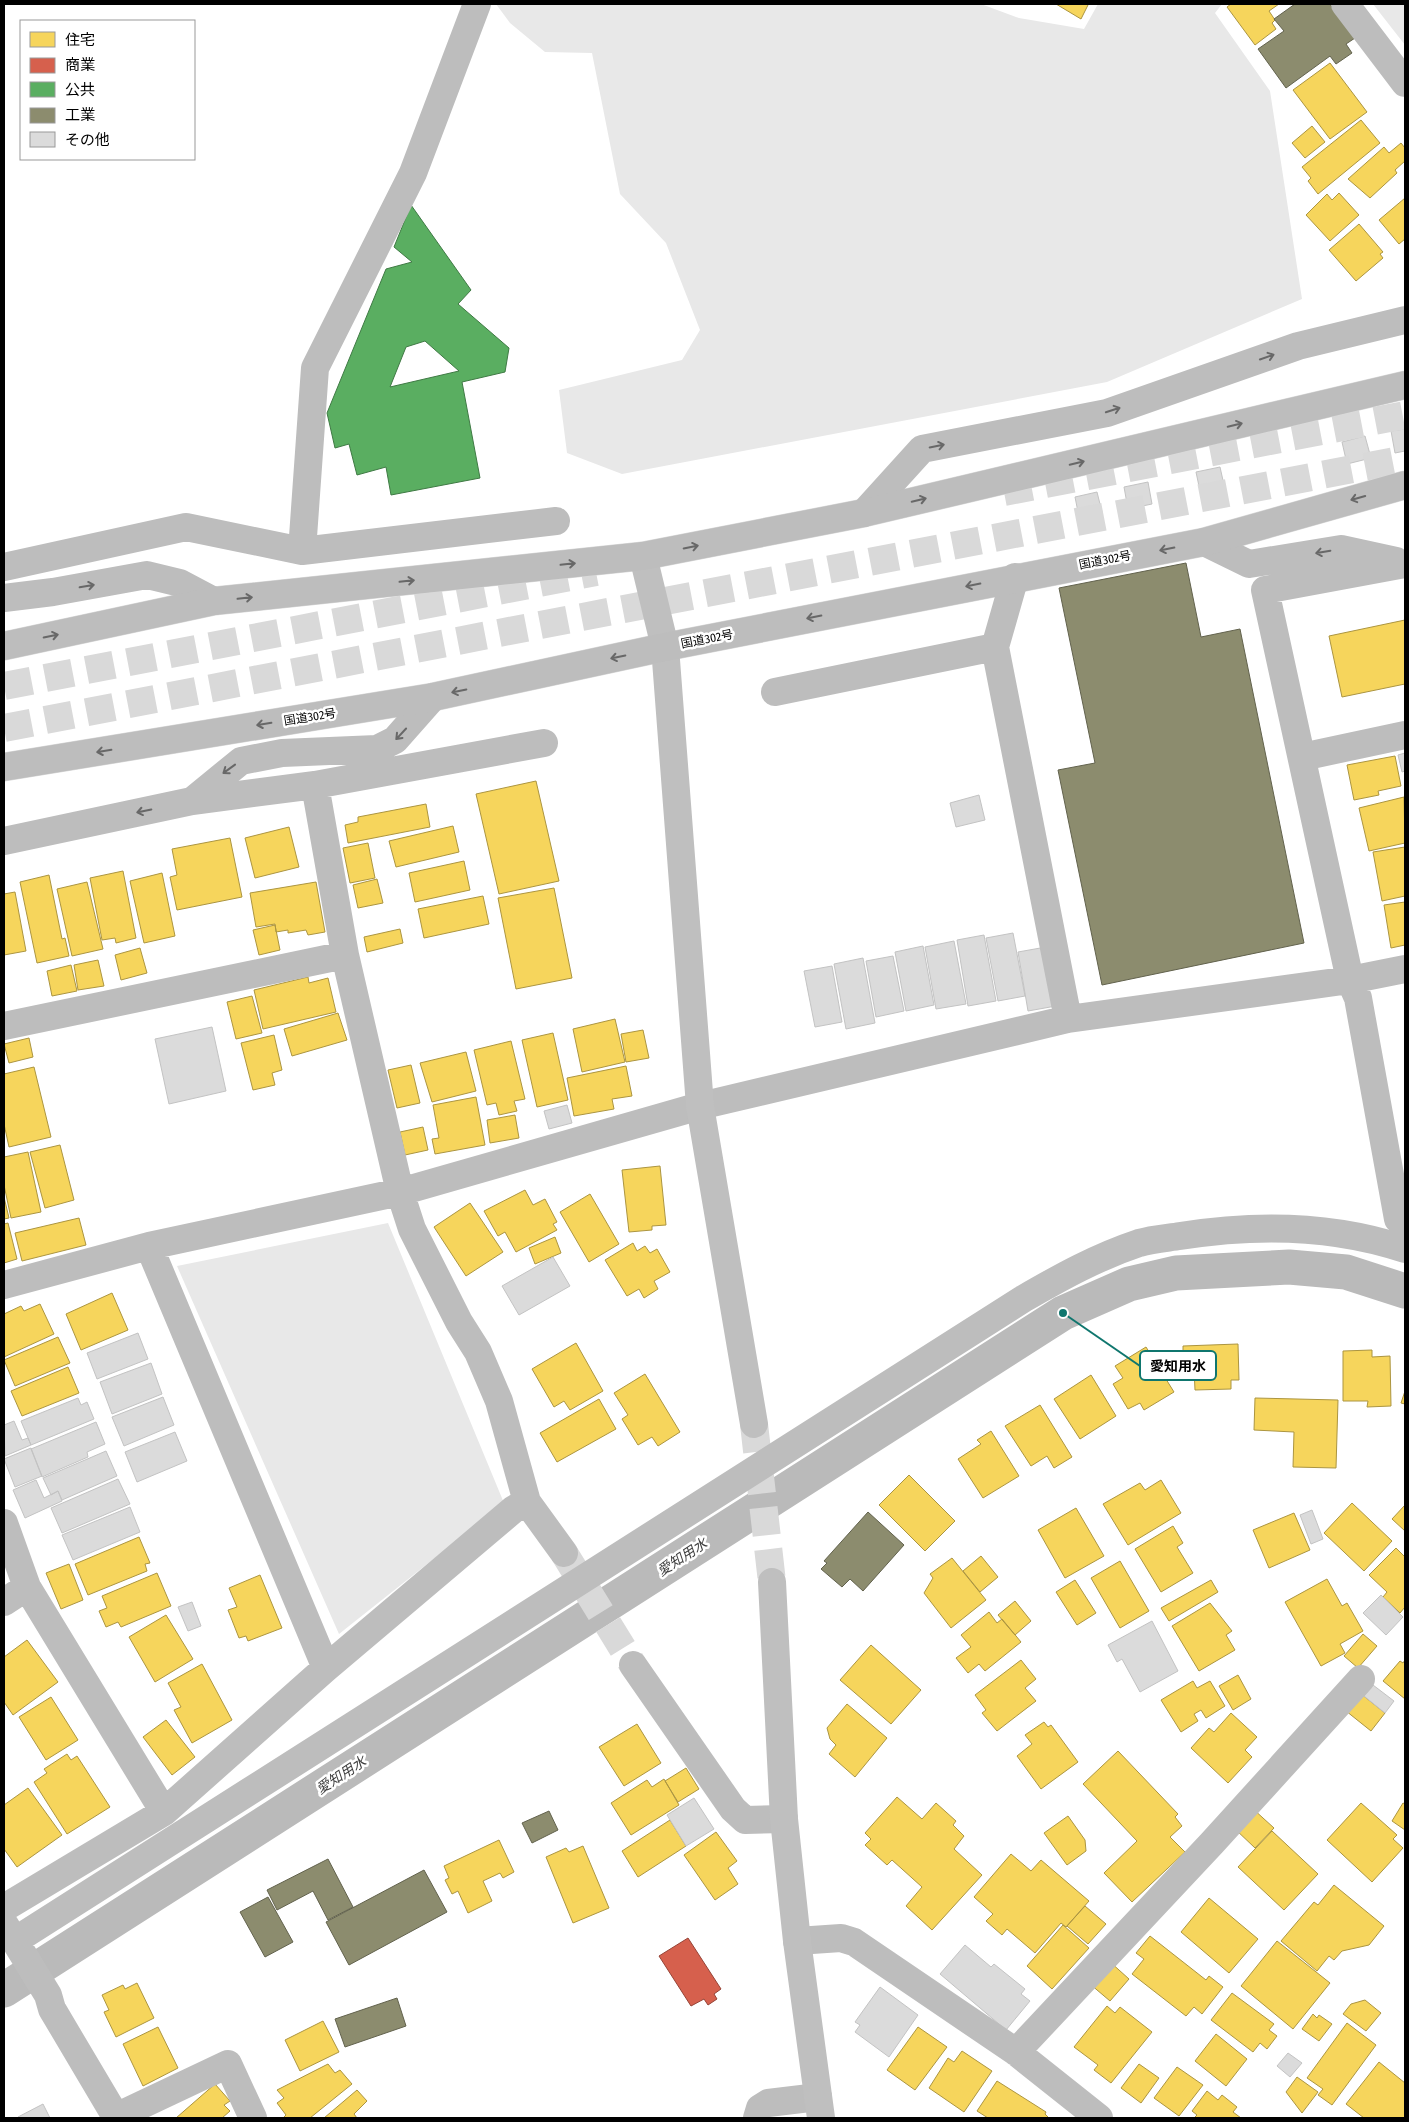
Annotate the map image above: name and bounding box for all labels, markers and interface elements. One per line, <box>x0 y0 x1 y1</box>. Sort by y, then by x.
legend <box>20 20 195 160</box>
text: 住宅 <box>65 31 95 49</box>
text: 商業 <box>65 56 95 74</box>
text: 公共 <box>65 81 95 99</box>
text: 工業 <box>65 106 95 124</box>
text: その他 <box>65 131 110 149</box>
one-way arrow <box>1258 352 1274 361</box>
one-way arrow <box>1105 405 1121 415</box>
one-way arrow <box>1227 420 1243 429</box>
one-way arrow <box>928 440 944 450</box>
one-way arrow <box>1069 458 1085 467</box>
one-way arrow <box>1351 494 1367 504</box>
one-way arrow <box>910 495 926 504</box>
one-way arrow <box>683 541 699 551</box>
one-way arrow <box>1160 544 1176 554</box>
one-way arrow <box>1316 547 1332 557</box>
street label: 国道302号 <box>1078 548 1132 572</box>
one-way arrow <box>560 559 576 569</box>
one-way arrow <box>398 576 414 586</box>
one-way arrow <box>78 580 94 590</box>
one-way arrow <box>966 581 982 591</box>
one-way arrow <box>237 593 253 603</box>
one-way arrow <box>807 613 823 623</box>
street label: 国道302号 <box>680 627 734 651</box>
one-way arrow <box>43 631 59 640</box>
one-way arrow <box>610 653 626 663</box>
one-way arrow <box>451 687 467 696</box>
street label: 国道302号 <box>283 706 337 728</box>
one-way arrow <box>257 720 273 730</box>
one-way arrow <box>395 727 407 740</box>
one-way arrow <box>96 746 112 756</box>
one-way arrow <box>223 764 236 775</box>
one-way arrow <box>137 807 153 816</box>
callout: 愛知用水 <box>1140 1351 1216 1380</box>
text: 愛知用水 <box>1150 1358 1206 1375</box>
water label: 愛知用水 <box>654 1534 712 1580</box>
water label: 愛知用水 <box>313 1752 371 1798</box>

